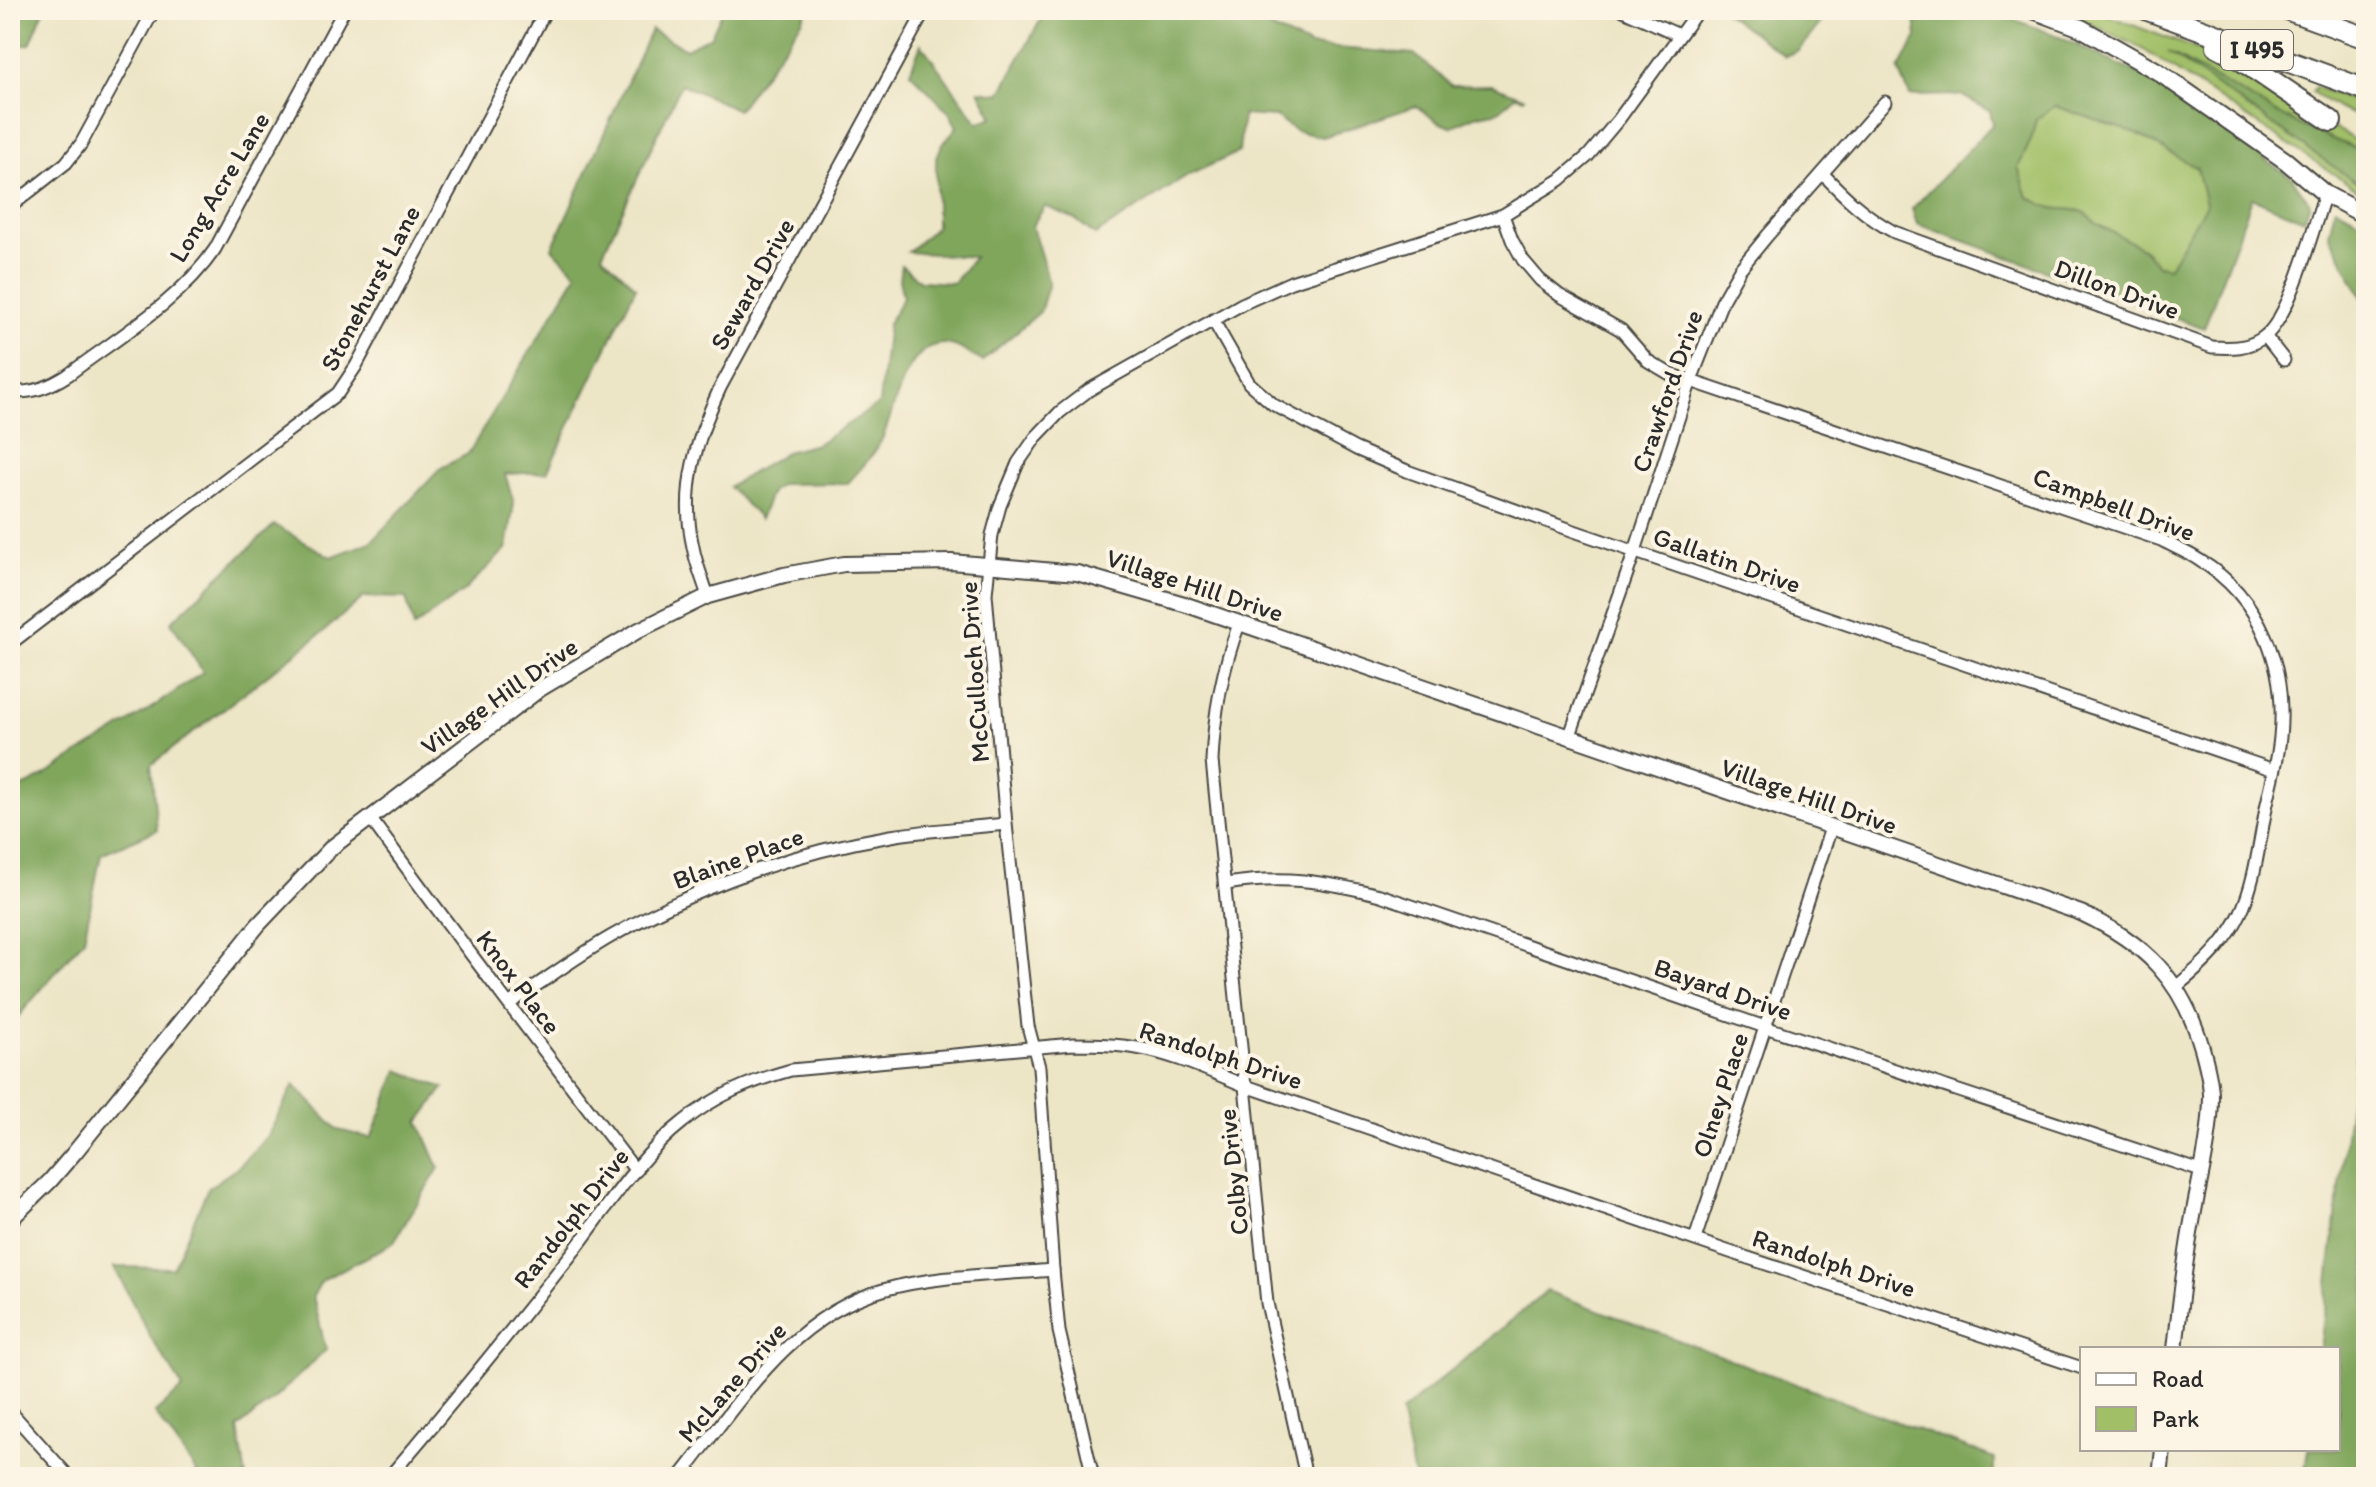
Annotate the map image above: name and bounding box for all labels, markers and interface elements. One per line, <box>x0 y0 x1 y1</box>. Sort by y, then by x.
road number: I 495 <box>2221 30 2293 70</box>
street label: Long Acre Lane <box>162 106 276 268</box>
street label: Stonehurst Lane <box>313 200 427 376</box>
street label: Seward Drive <box>703 212 801 356</box>
street label: Dillon Drive <box>2050 252 2184 326</box>
street label: Crawford Drive <box>1624 306 1710 476</box>
street label: Campbell Drive <box>2029 460 2199 548</box>
street label: Gallatin Drive <box>1649 520 1805 600</box>
street label: Village Hill Drive <box>1102 541 1288 629</box>
street label: McCulloch Drive <box>952 580 996 764</box>
street label: Village Hill Drive <box>414 630 584 762</box>
street label: Village Hill Drive <box>1717 751 1901 841</box>
street label: Blaine Place <box>668 820 808 896</box>
street label: Knox Place <box>469 924 569 1040</box>
street label: Bayard Drive <box>1650 951 1796 1027</box>
street label: Randolph Drive <box>1135 1014 1307 1096</box>
street label: Olney Place <box>1685 1028 1755 1162</box>
street label: Colby Drive <box>1210 1107 1256 1237</box>
street label: Randolph Drive <box>506 1141 636 1295</box>
street label: Randolph Drive <box>1748 1222 1920 1304</box>
street label: McLane Drive <box>671 1315 793 1449</box>
legend <box>2080 1347 2340 1451</box>
text: Road <box>2152 1364 2204 1393</box>
text: Park <box>2152 1404 2199 1433</box>

